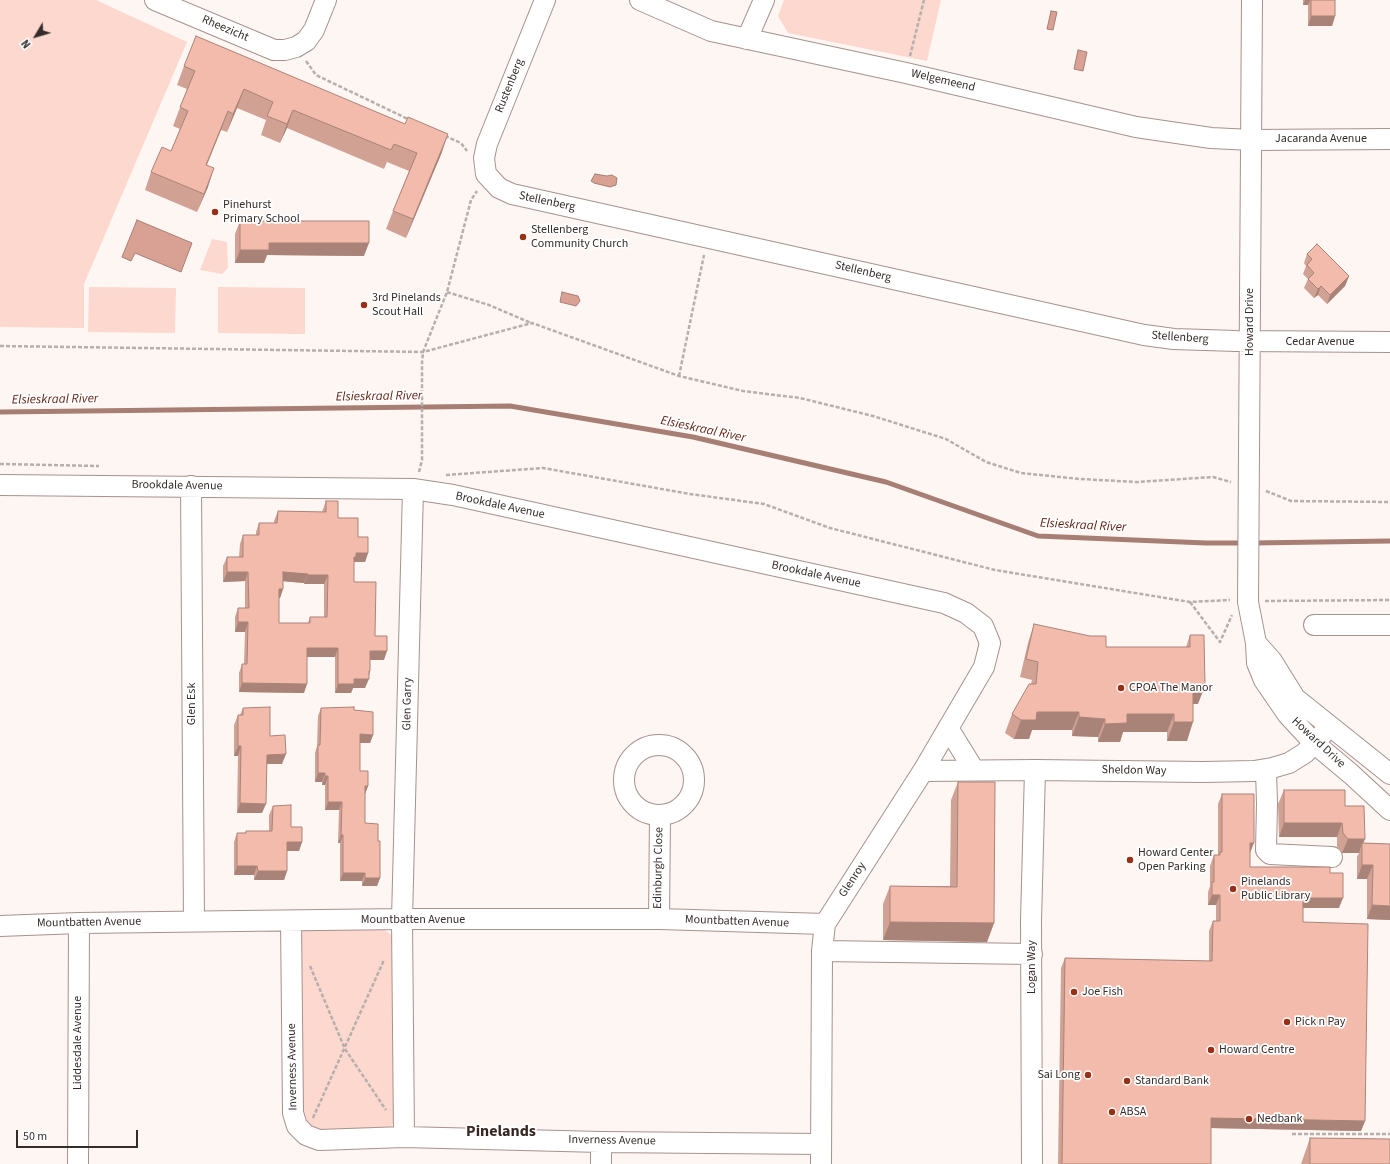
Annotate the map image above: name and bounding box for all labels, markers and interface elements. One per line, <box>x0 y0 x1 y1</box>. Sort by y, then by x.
street label: Rheezicht <box>199 13 251 45</box>
north arrow <box>16 16 56 56</box>
text: N <box>18 36 34 51</box>
street label: Rustenberg <box>493 57 527 115</box>
street label: Welgemeend <box>910 67 976 95</box>
street label: Jacaranda Avenue <box>1275 132 1367 146</box>
street label: Stellenberg <box>517 189 577 215</box>
place label: Pinehurst Primary School <box>223 198 300 226</box>
marker: Pinehurst Primary School <box>210 207 220 217</box>
place label: Stellenberg Community Church <box>531 223 628 251</box>
marker: Stellenberg Community Church <box>518 232 528 242</box>
street label: Stellenberg <box>833 259 893 285</box>
street label: Howard Drive <box>1243 288 1257 356</box>
place label: 3rd Pinelands Scout Hall <box>372 291 441 319</box>
marker: 3rd Pinelands Scout Hall <box>359 300 369 310</box>
street label: Stellenberg <box>1151 329 1209 347</box>
street label: Cedar Avenue <box>1285 335 1355 349</box>
water label: Elsieskraal River <box>336 388 422 406</box>
water label: Elsieskraal River <box>12 391 98 409</box>
water label: Elsieskraal River <box>659 413 747 447</box>
street label: Brookdale Avenue <box>131 478 223 494</box>
street label: Brookdale Avenue <box>454 490 546 522</box>
water label: Elsieskraal River <box>1039 516 1127 536</box>
street label: Brookdale Avenue <box>770 559 862 591</box>
street label: Glen Garry <box>400 677 416 731</box>
place label: CPOA The Manor <box>1129 681 1213 695</box>
street label: Glen Esk <box>185 683 199 725</box>
marker: CPOA The Manor <box>1116 683 1126 693</box>
street label: Howard Drive <box>1288 715 1348 771</box>
street label: Sheldon Way <box>1101 763 1167 779</box>
street label: Edinburgh Close <box>651 827 667 909</box>
place label: Howard Center Open Parking <box>1138 846 1213 874</box>
marker: Howard Center Open Parking <box>1125 855 1135 865</box>
street label: Glenroy <box>836 860 870 900</box>
place label: Pinelands Public Library <box>1241 875 1310 903</box>
marker: Pinelands Public Library <box>1228 884 1238 894</box>
street label: Mountbatten Avenue <box>361 913 465 927</box>
street label: Mountbatten Avenue <box>685 913 789 931</box>
street label: Mountbatten Avenue <box>37 915 141 931</box>
street label: Logan Way <box>1025 940 1039 994</box>
place label: Joe Fish <box>1082 985 1123 999</box>
marker: Joe Fish <box>1069 987 1079 997</box>
street label: Liddesdale Avenue <box>71 996 85 1090</box>
place label: Pick n Pay <box>1295 1015 1345 1029</box>
marker: Pick n Pay <box>1282 1017 1292 1027</box>
street label: Inverness Avenue <box>285 1023 301 1111</box>
place label: Howard Centre <box>1219 1043 1294 1057</box>
marker: Howard Centre <box>1206 1045 1216 1055</box>
place label: Sai Long <box>1037 1068 1080 1082</box>
marker: Sai Long <box>1083 1070 1093 1080</box>
place label: Standard Bank <box>1135 1074 1209 1088</box>
marker: Standard Bank <box>1122 1076 1132 1086</box>
place label: ABSA <box>1120 1105 1146 1119</box>
marker: ABSA <box>1107 1107 1117 1117</box>
place label: Nedbank <box>1257 1112 1302 1126</box>
marker: Nedbank <box>1244 1114 1254 1124</box>
scale bar <box>18 1122 140 1148</box>
district label: Pinelands <box>466 1122 536 1142</box>
text: 50 m <box>23 1128 47 1145</box>
street label: Inverness Avenue <box>568 1133 656 1149</box>

